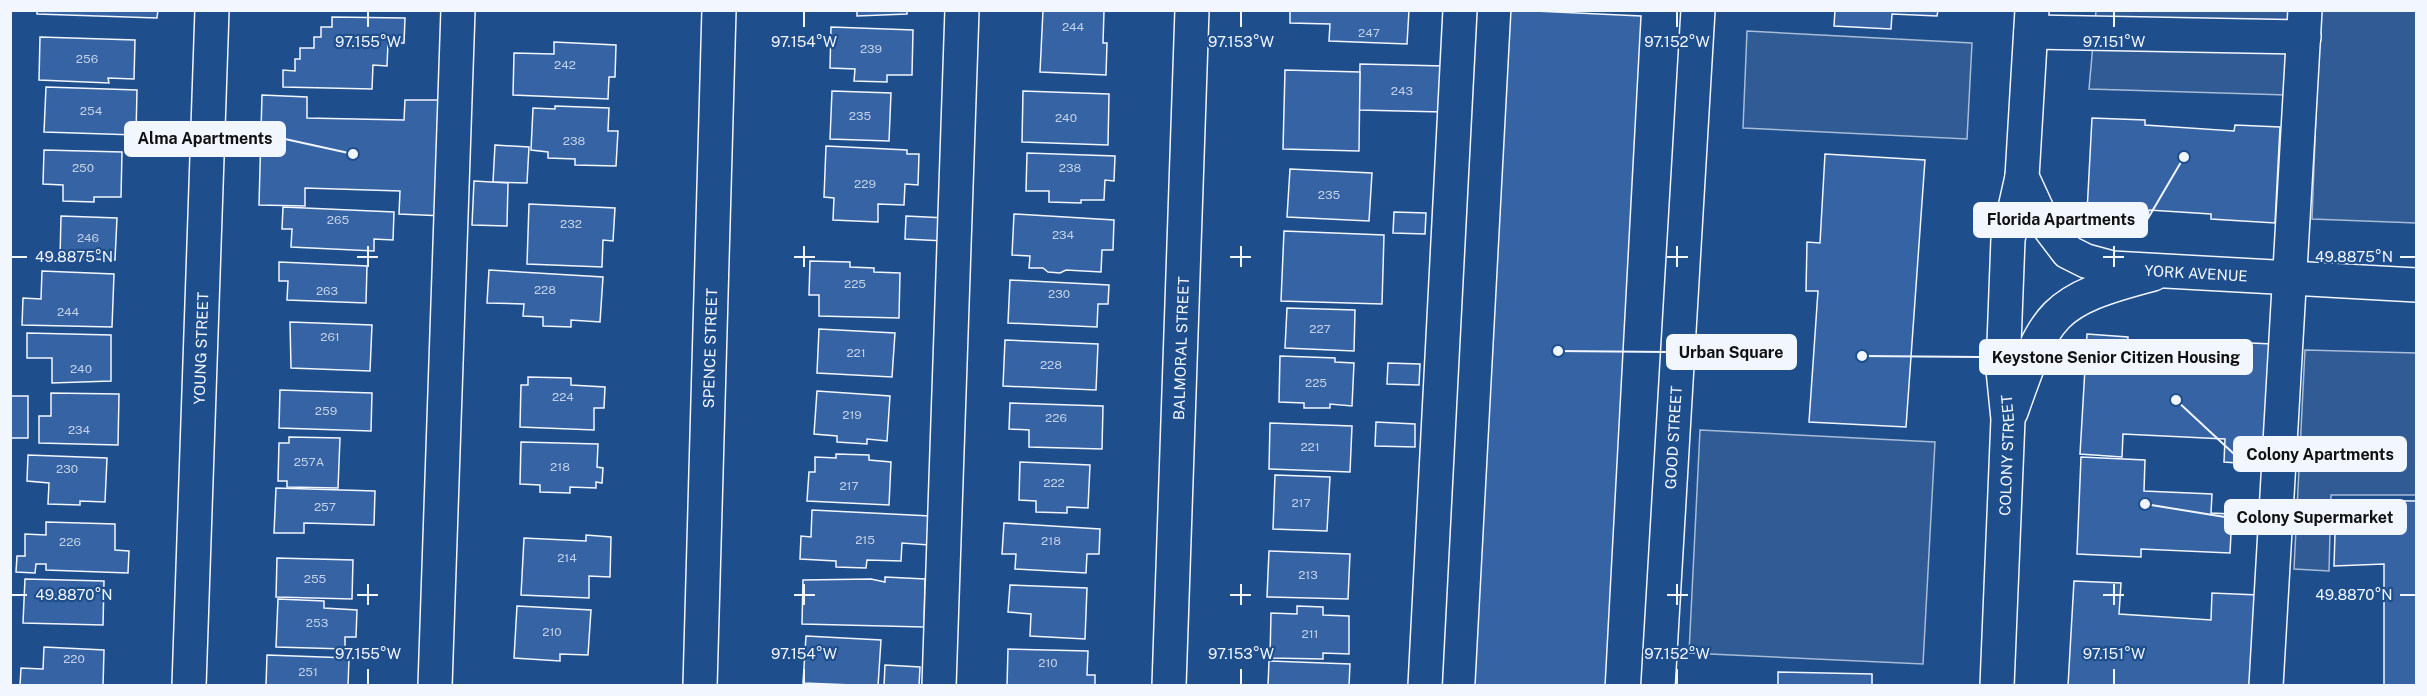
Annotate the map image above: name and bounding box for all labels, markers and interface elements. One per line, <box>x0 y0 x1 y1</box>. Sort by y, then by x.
house number: 244 <box>1062 20 1085 34</box>
house number: 247 <box>1358 26 1380 40</box>
text: 97.155°W <box>335 33 401 50</box>
text: 97.154°W <box>771 33 837 50</box>
text: 97.153°W <box>1208 33 1274 50</box>
text: 97.152°W <box>1644 33 1710 50</box>
text: 97.151°W <box>2083 33 2145 50</box>
house number: 239 <box>860 42 882 56</box>
house number: 256 <box>76 52 98 66</box>
house number: 242 <box>554 58 576 72</box>
house number: 243 <box>1391 84 1413 98</box>
house number: 254 <box>80 104 103 118</box>
house number: 235 <box>849 109 872 123</box>
house number: 240 <box>1055 111 1077 125</box>
callout: Alma Apartments <box>125 122 285 156</box>
text: Alma Apartments <box>137 129 273 148</box>
house number: 238 <box>563 134 585 148</box>
house number: 250 <box>72 161 94 175</box>
house number: 238 <box>1059 161 1081 175</box>
house number: 229 <box>854 177 876 191</box>
house number: 235 <box>1318 188 1341 202</box>
callout: Florida Apartments <box>1974 203 2147 237</box>
text: Florida Apartments <box>1987 210 2135 229</box>
house number: 265 <box>327 213 349 227</box>
house number: 232 <box>560 217 582 231</box>
house number: 234 <box>1052 228 1075 242</box>
house number: 246 <box>77 231 99 245</box>
text: 49.8875°N <box>35 248 113 265</box>
text: 49.8875°N <box>2315 248 2393 265</box>
street label: YORK AVENUE <box>2144 261 2248 284</box>
street label: BALMORAL STREET <box>1170 276 1191 420</box>
house number: 225 <box>844 277 866 291</box>
house number: 228 <box>534 283 556 297</box>
house number: 263 <box>316 284 338 298</box>
house number: 230 <box>1048 287 1070 301</box>
street label: SPENCE STREET <box>699 288 720 409</box>
street label: YOUNG STREET <box>190 291 211 405</box>
house number: 244 <box>57 305 80 319</box>
house number: 227 <box>1309 322 1331 336</box>
house number: 261 <box>320 330 340 344</box>
callout: Urban Square <box>1667 335 1796 369</box>
callout: Keystone Senior Citizen Housing <box>1980 340 2252 374</box>
text: Urban Square <box>1678 343 1784 362</box>
house number: 221 <box>846 346 866 360</box>
text: Keystone Senior Citizen Housing <box>1992 348 2240 367</box>
house number: 228 <box>1040 358 1062 372</box>
house number: 240 <box>70 362 92 376</box>
house number: 225 <box>1305 376 1327 390</box>
street label: GOOD STREET <box>1661 385 1684 490</box>
house number: 224 <box>552 390 574 404</box>
street label: COLONY STREET <box>1996 394 2017 516</box>
house number: 259 <box>315 404 337 418</box>
house number: 219 <box>842 408 862 422</box>
house number: 226 <box>1045 411 1067 425</box>
house number: 234 <box>68 423 91 437</box>
callout: Colony Apartments <box>2234 437 2406 471</box>
house number: 221 <box>1300 440 1320 454</box>
text: Colony Apartments <box>2246 445 2394 464</box>
house number: 257A <box>294 455 325 469</box>
house number: 218 <box>550 460 570 474</box>
house number: 230 <box>56 462 78 476</box>
house number: 222 <box>1043 476 1065 490</box>
house number: 217 <box>839 479 859 493</box>
house number: 217 <box>1291 496 1311 510</box>
house number: 257 <box>314 500 336 514</box>
callout: Colony Supermarket <box>2225 500 2406 534</box>
text: Colony Supermarket <box>2237 508 2394 527</box>
house number: 215 <box>855 533 875 547</box>
house number: 218 <box>1041 534 1061 548</box>
house number: 226 <box>59 535 81 549</box>
house number: 214 <box>557 551 577 565</box>
house number: 213 <box>1298 568 1318 582</box>
house number: 255 <box>304 572 327 586</box>
text: 49.8870°N <box>35 586 113 603</box>
text: 49.8870°N <box>2315 586 2393 603</box>
house number: 253 <box>306 616 328 630</box>
house number: 210 <box>542 625 562 639</box>
house number: 211 <box>1302 627 1318 641</box>
text: 97.155°W <box>335 645 401 662</box>
text: 97.154°W <box>771 645 837 662</box>
text: 97.153°W <box>1208 645 1274 662</box>
text: 97.152°W <box>1644 645 1710 662</box>
text: 97.151°W <box>2083 645 2145 662</box>
house number: 220 <box>63 652 85 666</box>
house number: 210 <box>1038 656 1058 670</box>
house number: 251 <box>298 665 318 679</box>

